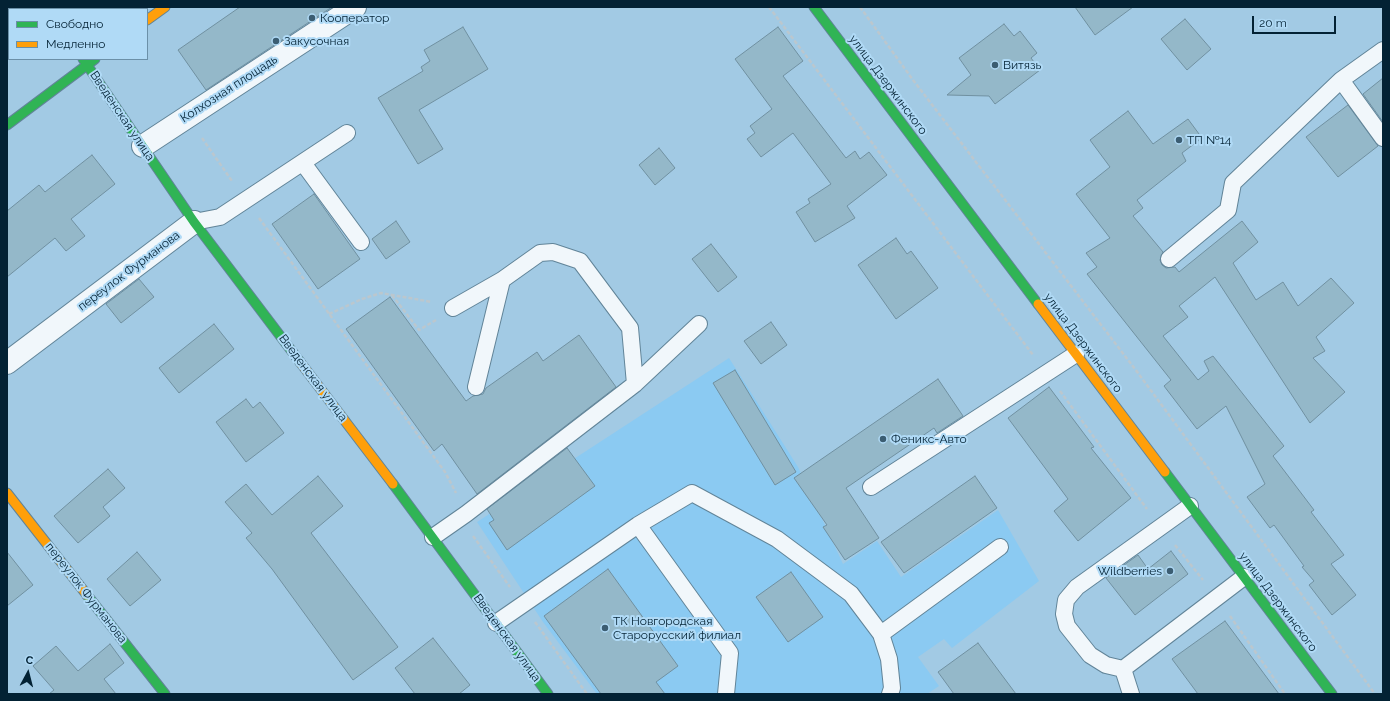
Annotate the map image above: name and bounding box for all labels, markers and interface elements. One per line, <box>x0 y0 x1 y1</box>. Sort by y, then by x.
legend <box>8 8 148 60</box>
scale bar <box>1254 8 1338 34</box>
place label: Кооператор <box>320 11 389 25</box>
marker: Кооператор <box>307 13 317 23</box>
text: 20 m <box>1259 16 1287 30</box>
text: Свободно <box>46 17 103 31</box>
street label: улица Дзержинского <box>846 32 930 138</box>
place label: Закусочная <box>284 34 349 48</box>
marker: Закусочная <box>271 36 281 46</box>
text: Медленно <box>46 37 105 51</box>
street label: Колхозная площадь <box>178 52 280 126</box>
place label: Витязь <box>1003 58 1041 72</box>
marker: Витязь <box>990 60 1000 70</box>
street label: Введенская улица <box>87 68 157 164</box>
place label: ТП №14 <box>1187 133 1231 147</box>
marker: ТП №14 <box>1174 135 1184 145</box>
street label: переулок Фурманова <box>75 228 183 314</box>
street label: улица Дзержинского <box>1041 290 1125 396</box>
street label: Введенская улица <box>276 332 350 424</box>
place label: Феникс-Авто <box>891 432 967 446</box>
marker: Феникс-Авто <box>878 434 888 444</box>
street label: переулок Фурманова <box>42 540 130 646</box>
street label: улица Дзержинского <box>1236 549 1320 655</box>
place label: Wildberries <box>1098 564 1162 578</box>
marker: Wildberries <box>1165 566 1175 576</box>
street label: Введенская улица <box>470 591 544 685</box>
place label: ТК Новгородская Старорусский филиал <box>613 614 741 642</box>
marker: ТК Новгородская Старорусский филиал <box>600 623 610 633</box>
north arrow <box>8 653 48 693</box>
text: С <box>25 654 34 668</box>

